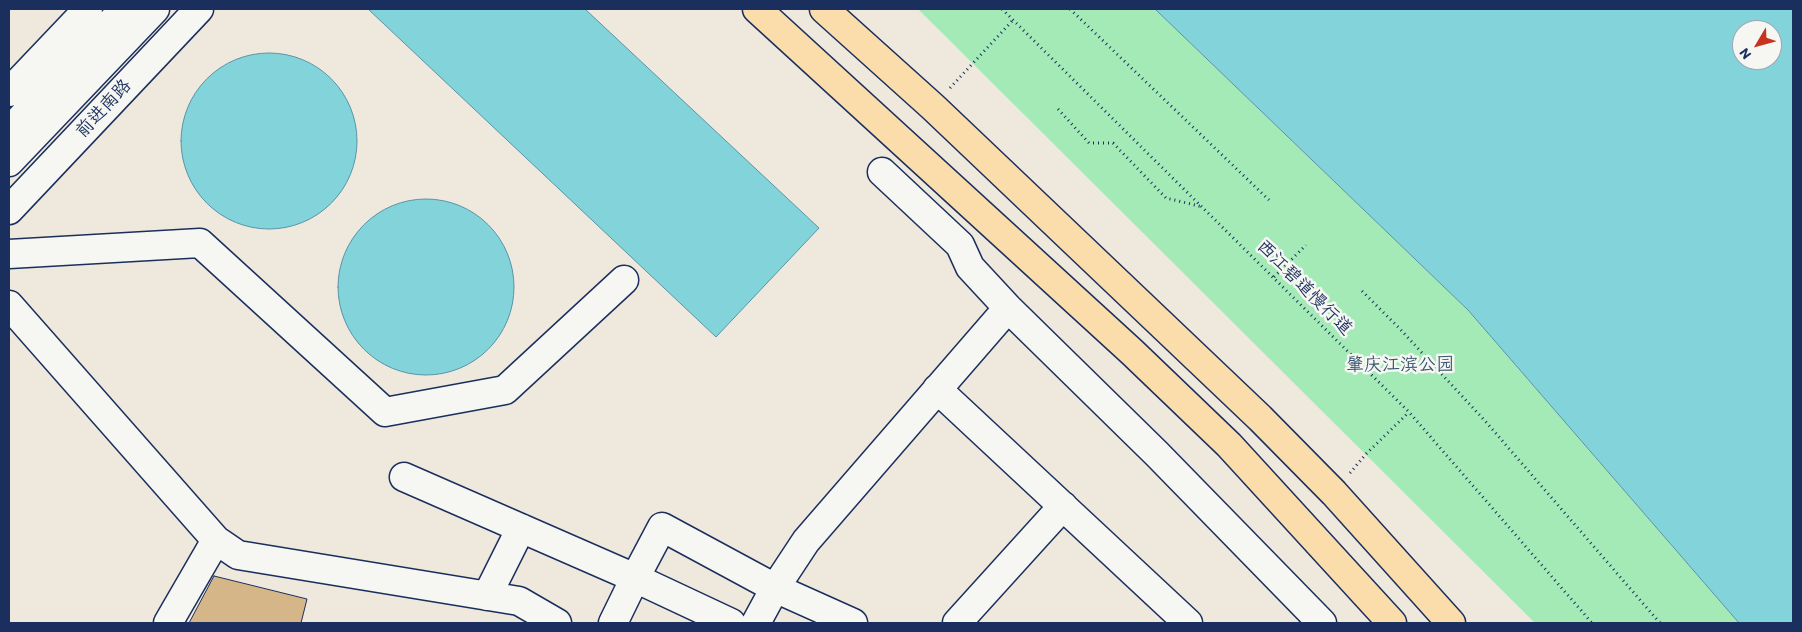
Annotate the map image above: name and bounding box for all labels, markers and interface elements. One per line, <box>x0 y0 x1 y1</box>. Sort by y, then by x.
north arrow <box>1732 20 1782 70</box>
text: N <box>1736 45 1755 63</box>
street label: 前进南路 <box>72 75 136 143</box>
street label: 西江碧道慢行道 <box>1252 236 1356 340</box>
park label: 肇庆江滨公园 <box>1346 354 1454 376</box>

